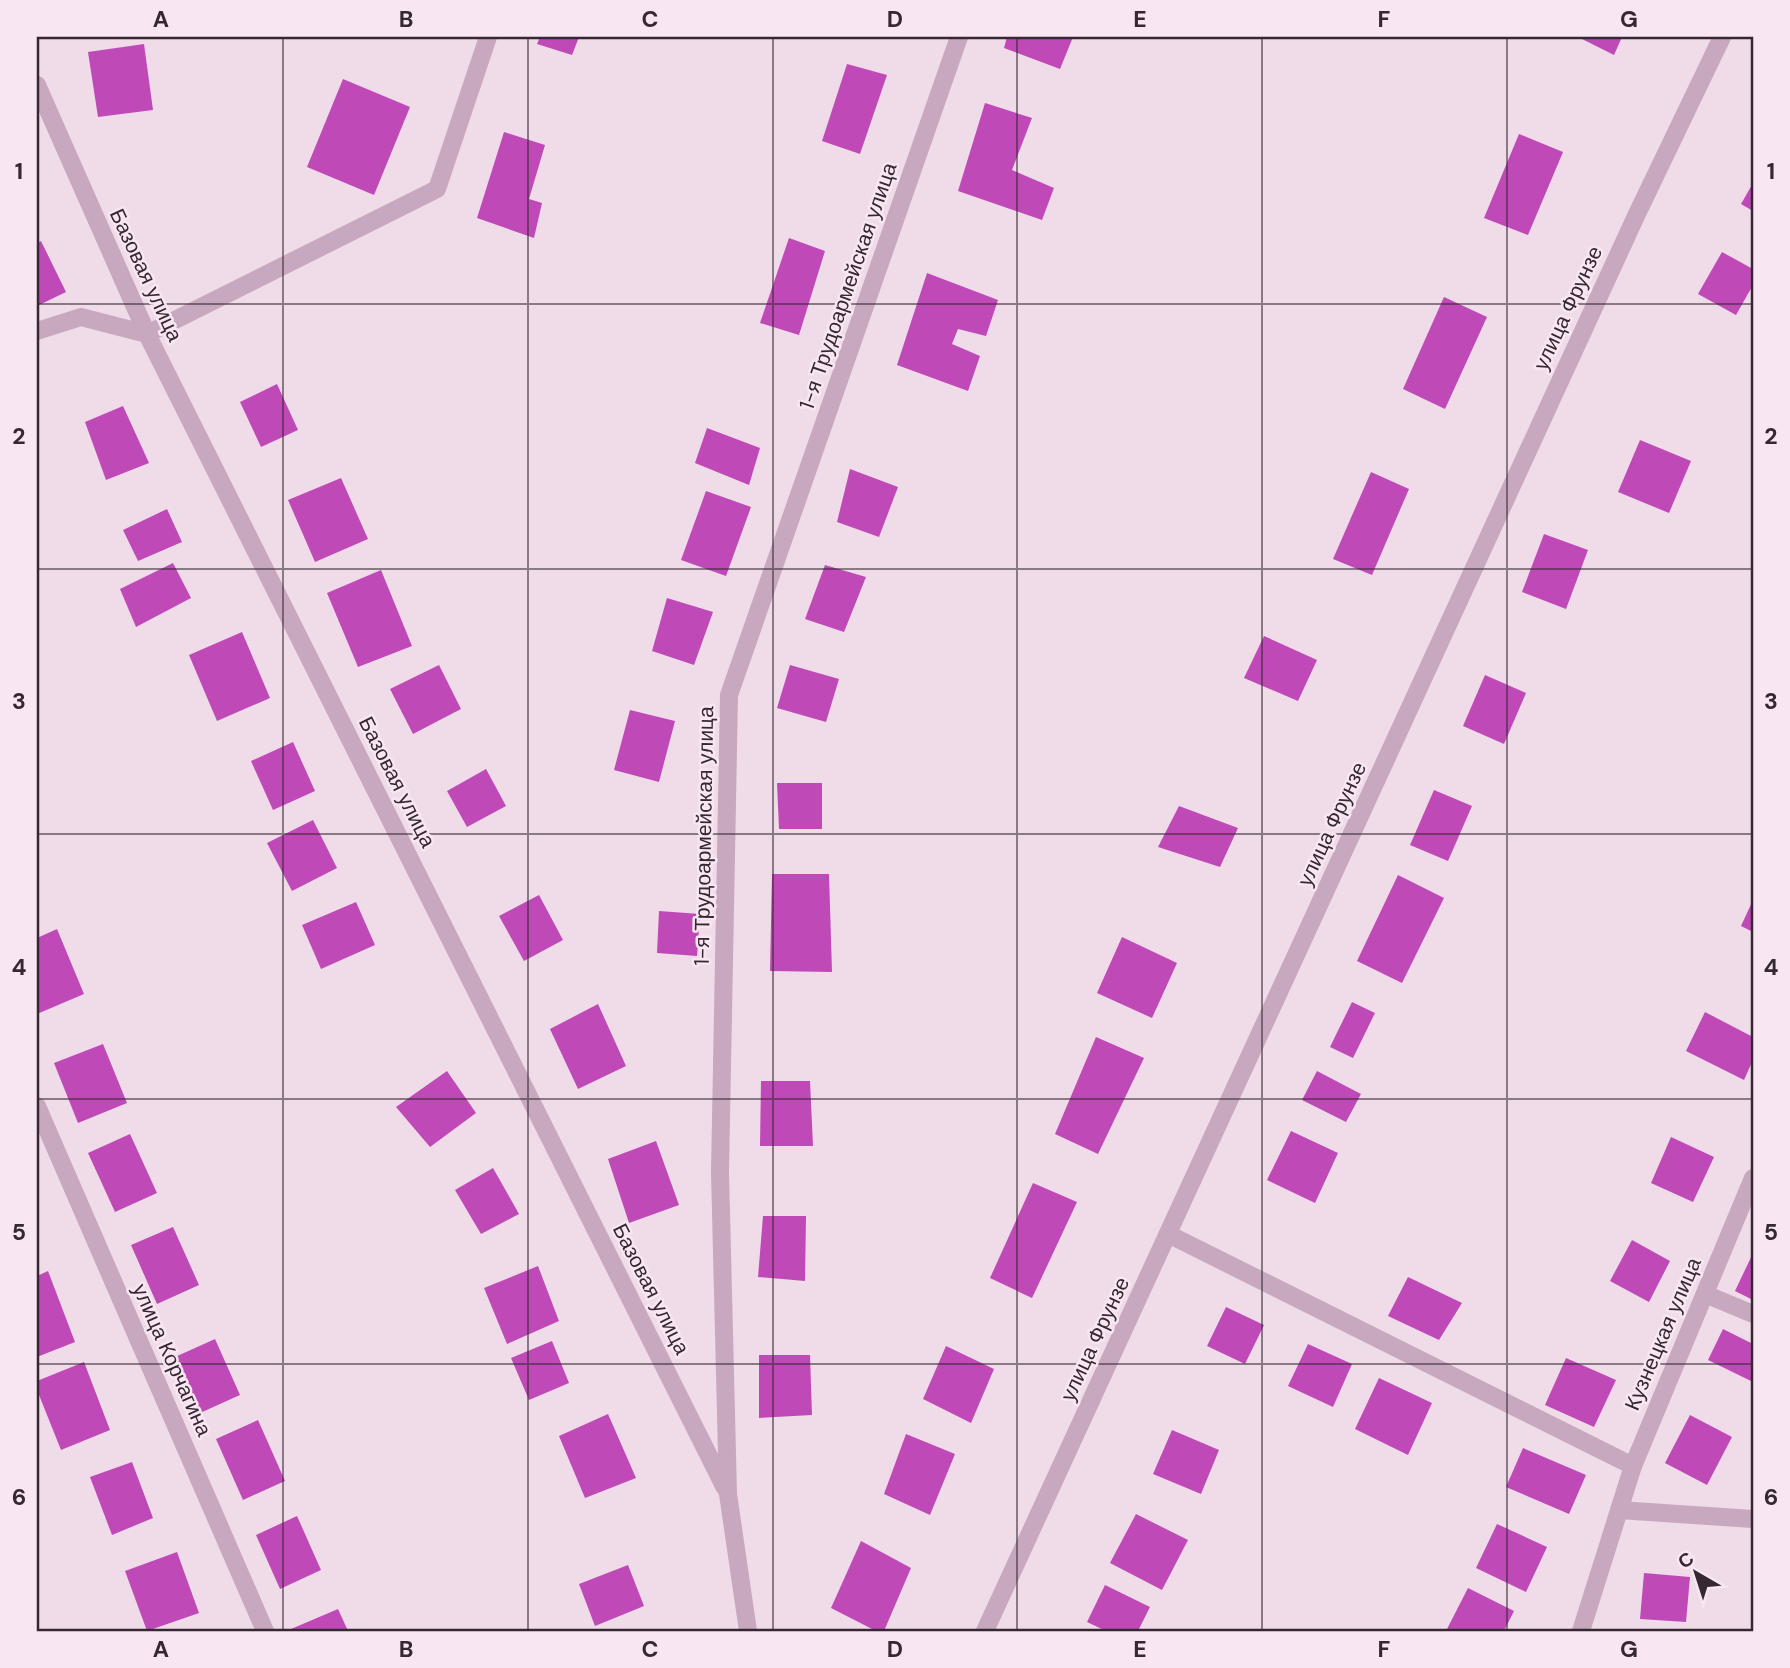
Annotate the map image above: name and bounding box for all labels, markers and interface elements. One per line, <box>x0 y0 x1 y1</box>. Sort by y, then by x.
text: A <box>153 4 169 34</box>
text: B <box>399 4 413 34</box>
text: C <box>642 4 658 34</box>
text: D <box>887 4 903 34</box>
text: E <box>1133 4 1147 34</box>
text: F <box>1378 4 1391 34</box>
text: G <box>1620 4 1638 34</box>
text: 1 <box>15 156 23 186</box>
text: 1 <box>1767 156 1775 186</box>
street label: 1-я Трудоармейская улица <box>793 158 904 413</box>
street label: Базовая улица <box>103 204 189 346</box>
street label: улица Фрунзе <box>1527 241 1609 375</box>
text: 2 <box>12 421 26 451</box>
text: 2 <box>1764 421 1778 451</box>
text: 3 <box>12 686 26 716</box>
text: 3 <box>1764 686 1778 716</box>
street label: 1-я Трудоармейская улица <box>688 706 720 966</box>
street label: Базовая улица <box>352 712 442 853</box>
street label: улица Фрунзе <box>1291 757 1373 891</box>
text: 4 <box>12 952 27 982</box>
text: 4 <box>1764 952 1779 982</box>
text: 5 <box>12 1217 26 1247</box>
text: 5 <box>1764 1217 1778 1247</box>
street label: Базовая улица <box>606 1219 696 1360</box>
street label: Кузнецкая улица <box>1618 1253 1708 1415</box>
street label: улица Фрунзе <box>1054 1272 1136 1406</box>
street label: улица Корчагина <box>126 1280 218 1441</box>
text: 6 <box>12 1482 26 1512</box>
text: 6 <box>1764 1482 1778 1512</box>
north arrow <box>1660 1538 1730 1608</box>
text: С <box>1672 1546 1699 1574</box>
text: A <box>153 1634 169 1664</box>
text: B <box>399 1634 413 1664</box>
text: C <box>642 1634 658 1664</box>
text: D <box>887 1634 903 1664</box>
text: E <box>1133 1634 1147 1664</box>
text: F <box>1378 1634 1391 1664</box>
text: G <box>1620 1634 1638 1664</box>

